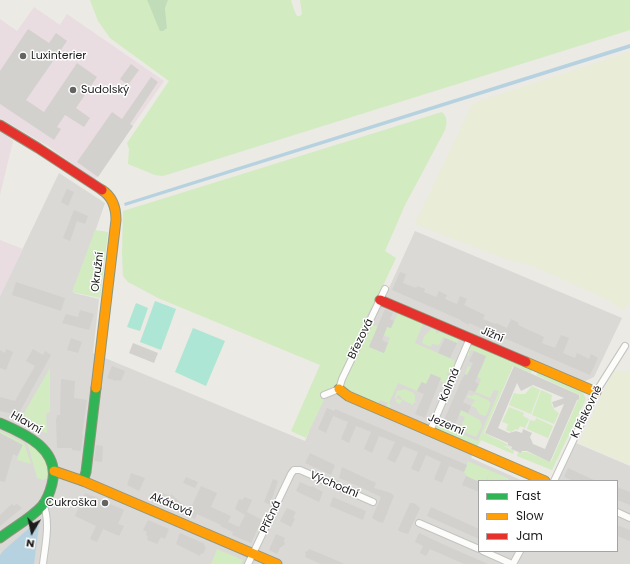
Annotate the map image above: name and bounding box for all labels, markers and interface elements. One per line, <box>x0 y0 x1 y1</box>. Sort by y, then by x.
place label: Luxinterier <box>31 49 86 63</box>
marker: Luxinterier <box>18 51 28 61</box>
place label: Sudolský <box>81 83 129 97</box>
marker: Sudolský <box>68 85 78 95</box>
street label: Okružní <box>89 251 107 293</box>
street label: Březová <box>346 317 376 361</box>
street label: Jižní <box>479 324 505 346</box>
street label: Kolmá <box>437 366 463 404</box>
street label: K Pískovně <box>569 383 605 441</box>
street label: Hlavní <box>8 409 44 437</box>
street label: Jezerní <box>426 411 466 439</box>
street label: Východní <box>308 469 360 501</box>
legend <box>478 480 618 552</box>
text: Fast <box>516 487 541 504</box>
street label: Akátová <box>148 490 194 520</box>
place label: Cukroška <box>46 496 97 510</box>
marker: Cukroška <box>100 498 110 508</box>
street label: Příčná <box>258 499 284 535</box>
text: Slow <box>516 507 544 524</box>
north arrow <box>12 512 52 552</box>
text: Jam <box>516 527 543 544</box>
text: N <box>25 535 35 552</box>

